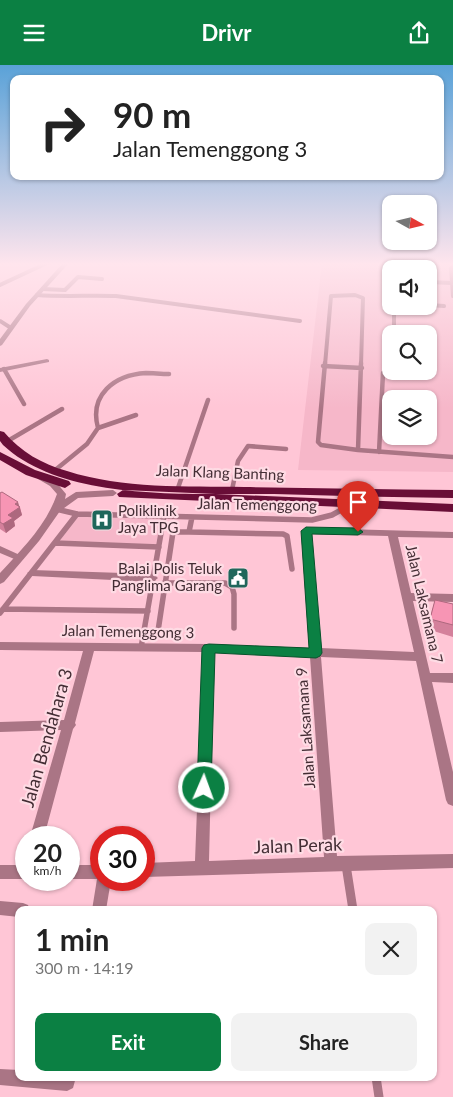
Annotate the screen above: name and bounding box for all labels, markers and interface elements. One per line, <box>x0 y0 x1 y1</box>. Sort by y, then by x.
icon: menu <box>20 19 48 47</box>
text: Drivr <box>201 19 252 46</box>
icon: share <box>405 19 433 47</box>
text: 90 m <box>113 93 191 135</box>
icon: right <box>30 95 95 160</box>
text: Jalan Temenggong 3 <box>113 135 307 162</box>
north arrow <box>382 195 438 250</box>
map controls <box>382 195 437 445</box>
button: sound <box>382 260 437 315</box>
button: search <box>382 325 437 380</box>
button: layers <box>382 390 437 445</box>
street label: Jalan Klang Banting <box>156 461 285 483</box>
pin <box>337 481 379 532</box>
icon: arrive <box>344 488 372 516</box>
street label: Jalan Temenggong <box>197 494 317 514</box>
place label: Poliklinik Jaya TPG <box>118 501 179 536</box>
hospital icon: Poliklinik Jaya TPG <box>90 508 114 532</box>
street label: Jalan Laksamana 7 <box>403 543 447 665</box>
place label: Balai Polis Teluk Panglima Garang <box>112 559 222 594</box>
public building icon: Balai Polis Teluk Panglima Garang <box>226 566 250 590</box>
street label: Jalan Temenggong 3 <box>62 621 194 641</box>
street label: Jalan Bendahara 3 <box>16 666 76 810</box>
street label: Jalan Laksamana 9 <box>292 667 318 789</box>
position arrow <box>177 761 229 813</box>
speed limit sign: 30 <box>90 826 155 891</box>
street label: Jalan Perak <box>253 832 343 858</box>
text: 20 <box>33 837 62 867</box>
text: km/h <box>33 863 62 878</box>
text: 1 min <box>35 921 109 957</box>
button: close <box>365 923 417 975</box>
text: 300 m · 14:19 <box>35 958 134 977</box>
button: Exit <box>35 1013 221 1071</box>
button: Share <box>231 1013 417 1071</box>

